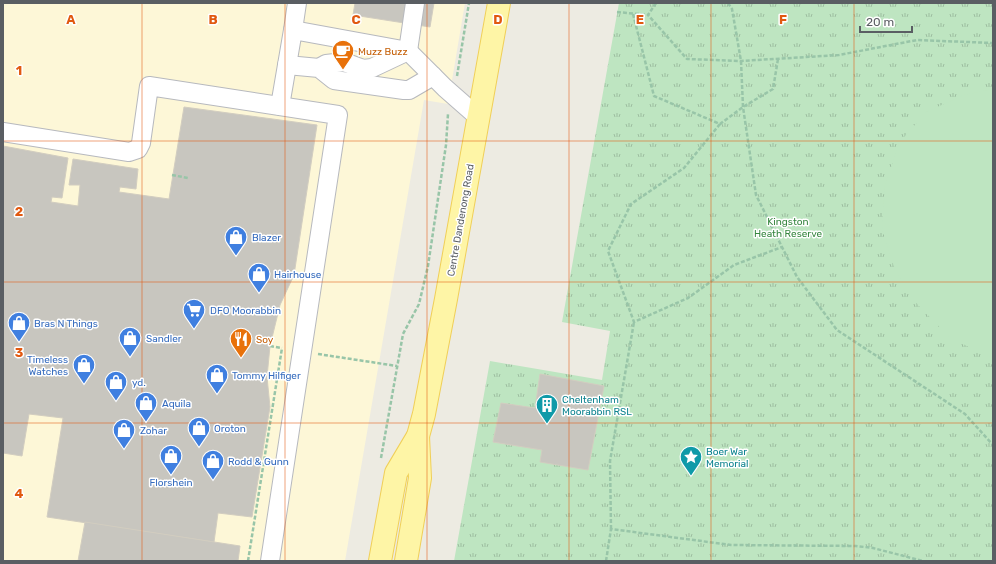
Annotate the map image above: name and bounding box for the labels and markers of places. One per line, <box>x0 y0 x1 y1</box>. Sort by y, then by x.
cafe icon: Muzz Buzz <box>330 38 356 71</box>
place label: Muzz Buzz <box>358 46 407 58</box>
shop icon: Blazer <box>223 224 249 257</box>
place label: Blazer <box>252 232 281 244</box>
shop icon: Hairhouse <box>246 261 272 294</box>
place label: Hairhouse <box>274 269 322 281</box>
supermarket icon: DFO Moorabbin <box>181 297 207 330</box>
place label: DFO Moorabbin <box>210 305 281 317</box>
shop icon: Bras N Things <box>6 310 32 343</box>
place label: Bras N Things <box>34 318 98 330</box>
shop icon: Sandler <box>117 325 143 358</box>
restaurant icon: Soy <box>228 326 254 359</box>
place label: Sandler <box>146 333 182 345</box>
place label: Soy <box>256 334 274 346</box>
shop icon: Timeless Watches <box>71 352 97 385</box>
place label: Timeless Watches <box>27 354 68 378</box>
shop icon: Tommy Hilfiger <box>204 362 230 395</box>
shop icon: yd. <box>103 369 129 402</box>
place label: Tommy Hilfiger <box>232 370 301 382</box>
place label: yd. <box>132 377 146 389</box>
shop icon: Aquila <box>133 390 159 423</box>
building icon: Cheltenham Moorabbin RSL <box>534 392 560 425</box>
place label: Cheltenham Moorabbin RSL <box>562 394 632 418</box>
place label: Aquila <box>162 398 191 410</box>
shop icon: Oroton <box>186 415 212 448</box>
shop icon: Zohar <box>111 417 137 450</box>
place label: Oroton <box>214 423 246 435</box>
place label: Zohar <box>140 425 167 437</box>
shop icon: Florshein <box>158 443 184 476</box>
place icon: Boer War Memorial <box>678 444 704 477</box>
place label: Boer War Memorial <box>706 446 748 470</box>
shop icon: Rodd & Gunn <box>200 448 226 481</box>
place label: Rodd & Gunn <box>228 456 289 468</box>
place label: Florshein <box>149 477 193 489</box>

